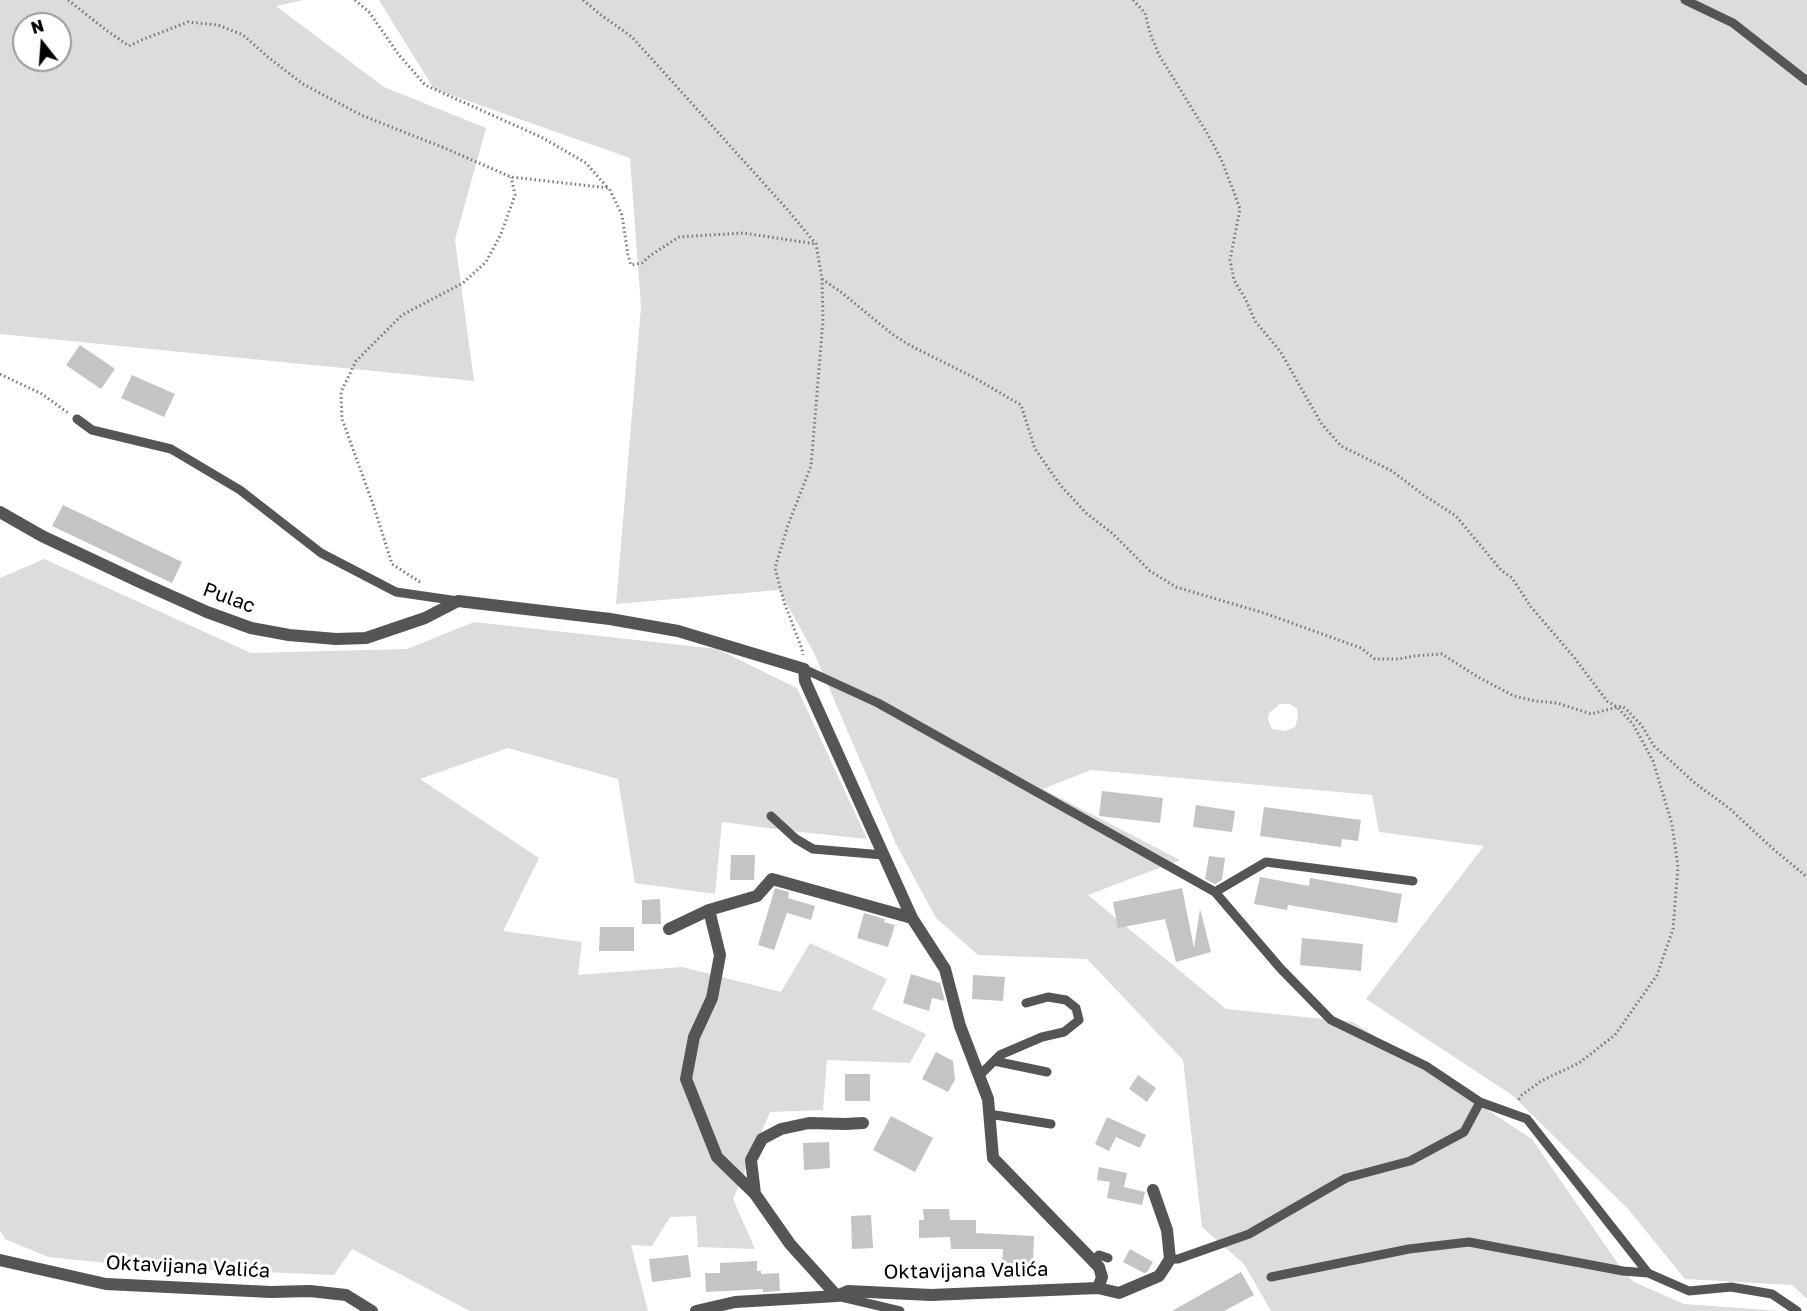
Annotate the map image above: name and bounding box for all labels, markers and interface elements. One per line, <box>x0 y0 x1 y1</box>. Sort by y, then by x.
north arrow <box>12 12 72 72</box>
text: N <box>29 15 46 38</box>
street label: Pulac <box>200 578 258 618</box>
street label: Oktavijana Valića <box>105 1251 271 1283</box>
street label: Oktavijana Valića <box>883 1258 1049 1284</box>

